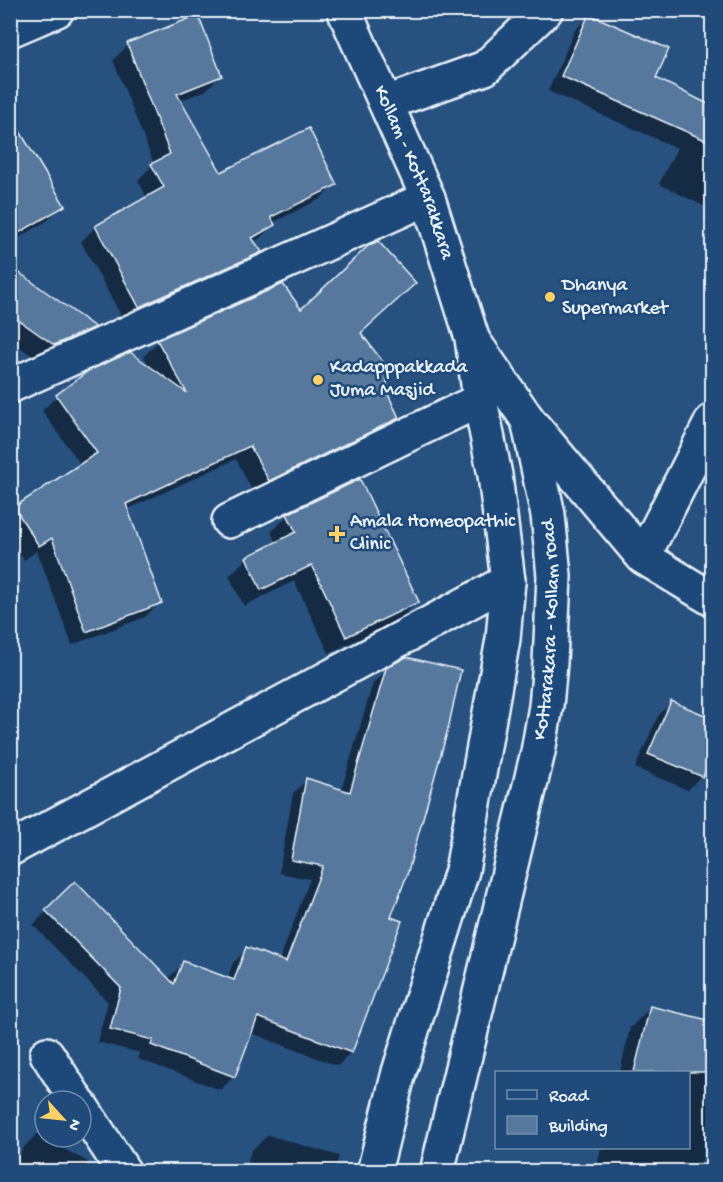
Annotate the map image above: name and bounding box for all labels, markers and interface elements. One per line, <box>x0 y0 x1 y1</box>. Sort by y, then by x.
street label: Kollam - Kottarakkara <box>368 82 458 263</box>
place label: Dhanya Supermarket <box>560 275 670 321</box>
marker: Dhanya Supermarket <box>543 290 557 304</box>
place label: Kadapppakkada Juma Masjid <box>330 357 468 403</box>
marker: Kadapppakkada Juma Masjid <box>311 373 325 387</box>
place label: Amala Homeopathic Clinic <box>350 511 516 557</box>
street label: Kottarakara - Kollam road <box>529 516 566 742</box>
marker: Amala Homeopathic Clinic <box>328 525 346 543</box>
legend <box>495 1071 690 1149</box>
text: Road <box>549 1087 590 1108</box>
north arrow <box>33 1089 93 1149</box>
text: N <box>62 1115 84 1134</box>
text: Building <box>548 1117 608 1138</box>

